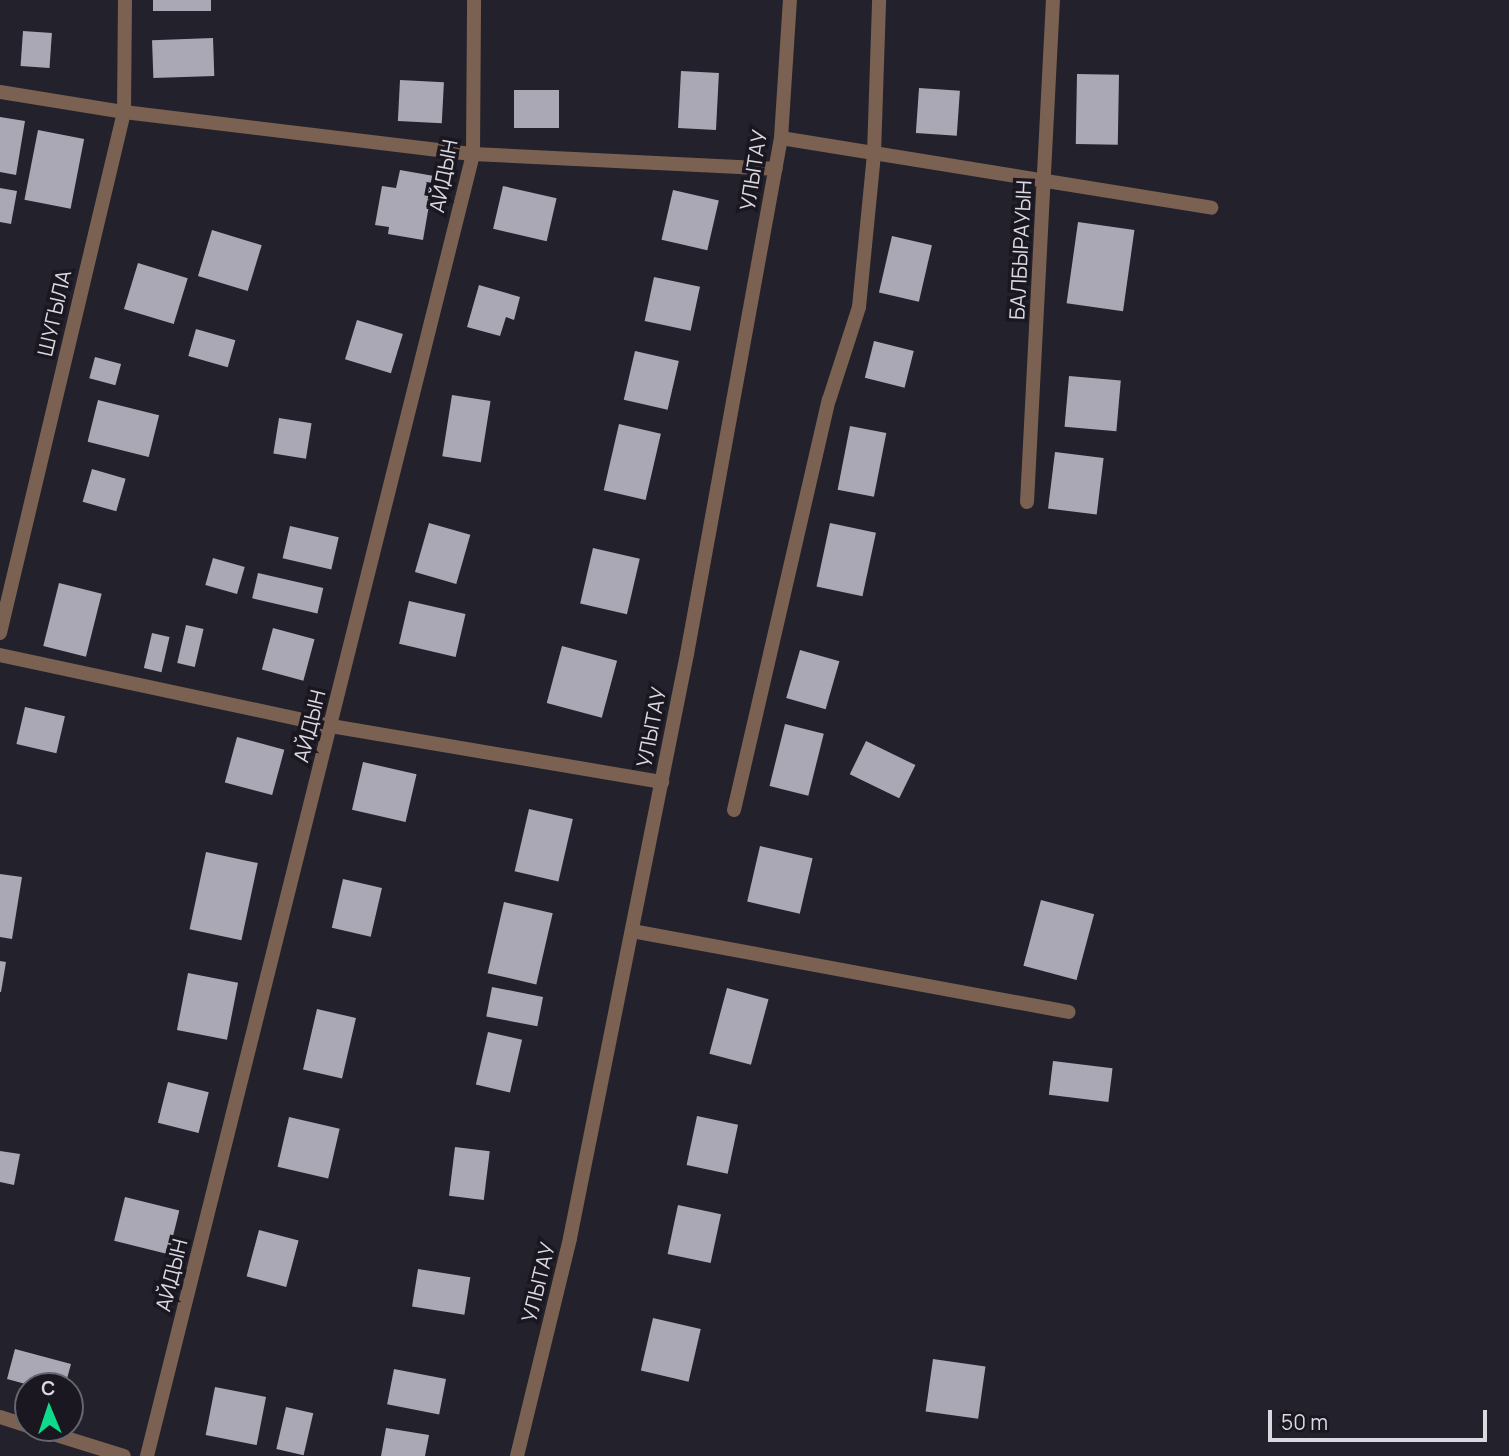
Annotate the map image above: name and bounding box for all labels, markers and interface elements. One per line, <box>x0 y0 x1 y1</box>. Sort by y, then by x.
street label: УЛЫТАУ <box>734 128 772 212</box>
street label: АЙДЫН <box>424 137 462 215</box>
street label: БАЛБЫРАУЫН <box>1004 180 1036 320</box>
street label: ШУГЫЛА <box>32 267 76 359</box>
street label: УЛЫТАУ <box>631 685 671 769</box>
street label: АЙДЫН <box>288 687 330 765</box>
street label: АЙДЫН <box>150 1236 192 1314</box>
street label: УЛЫТАУ <box>516 1239 560 1325</box>
north arrow <box>14 1372 84 1442</box>
text: С <box>41 1375 56 1401</box>
scale bar <box>1271 1396 1490 1440</box>
text: 50 m <box>1281 1408 1328 1436</box>

